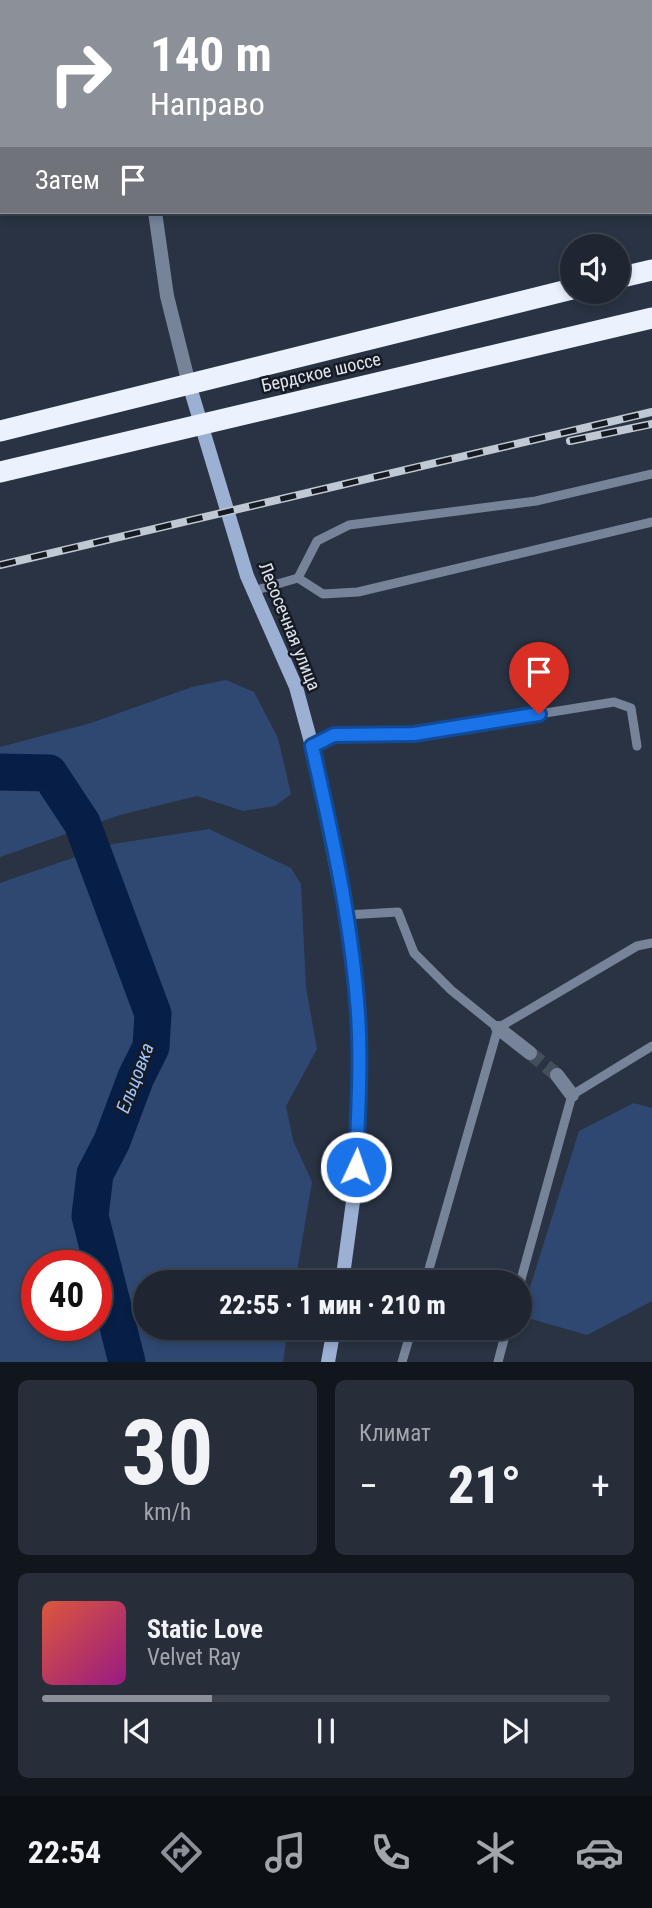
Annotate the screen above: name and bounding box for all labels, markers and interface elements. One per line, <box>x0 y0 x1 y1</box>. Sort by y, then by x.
text: 140 m <box>150 26 272 83</box>
icon: right <box>35 28 126 119</box>
text: Направо <box>150 85 265 123</box>
icon: arrive <box>114 161 152 199</box>
text: Затем <box>35 165 100 195</box>
map controls <box>560 234 630 304</box>
button: sound <box>560 234 630 304</box>
street label: Бердское шоссе <box>259 348 383 396</box>
street label: Лесосечная улица <box>255 559 325 693</box>
pin <box>509 642 569 714</box>
icon: arrive <box>520 653 558 691</box>
water label: Ельцовка <box>111 1040 159 1116</box>
position arrow <box>319 1130 393 1204</box>
speed limit sign: 40 <box>21 1250 112 1341</box>
text: 22:55 · 1 мин · 210 m <box>219 1290 446 1320</box>
text: 30 <box>122 1400 213 1506</box>
text: Климат <box>359 1420 431 1447</box>
text: 21° <box>448 1455 521 1516</box>
text: − <box>359 1464 378 1508</box>
text: + <box>591 1464 610 1508</box>
text: km/h <box>144 1499 191 1526</box>
text: Static Love <box>147 1614 263 1644</box>
text: Velvet Ray <box>147 1644 241 1671</box>
icon: previous <box>118 1712 156 1750</box>
icon: pause <box>307 1712 345 1750</box>
icon: next <box>496 1712 534 1750</box>
icon: directions <box>157 1828 206 1877</box>
icon: music <box>261 1828 310 1877</box>
icon: phone <box>366 1828 415 1877</box>
icon: climate <box>471 1828 520 1877</box>
icon: car <box>575 1828 624 1877</box>
text: 22:54 <box>28 1833 101 1871</box>

